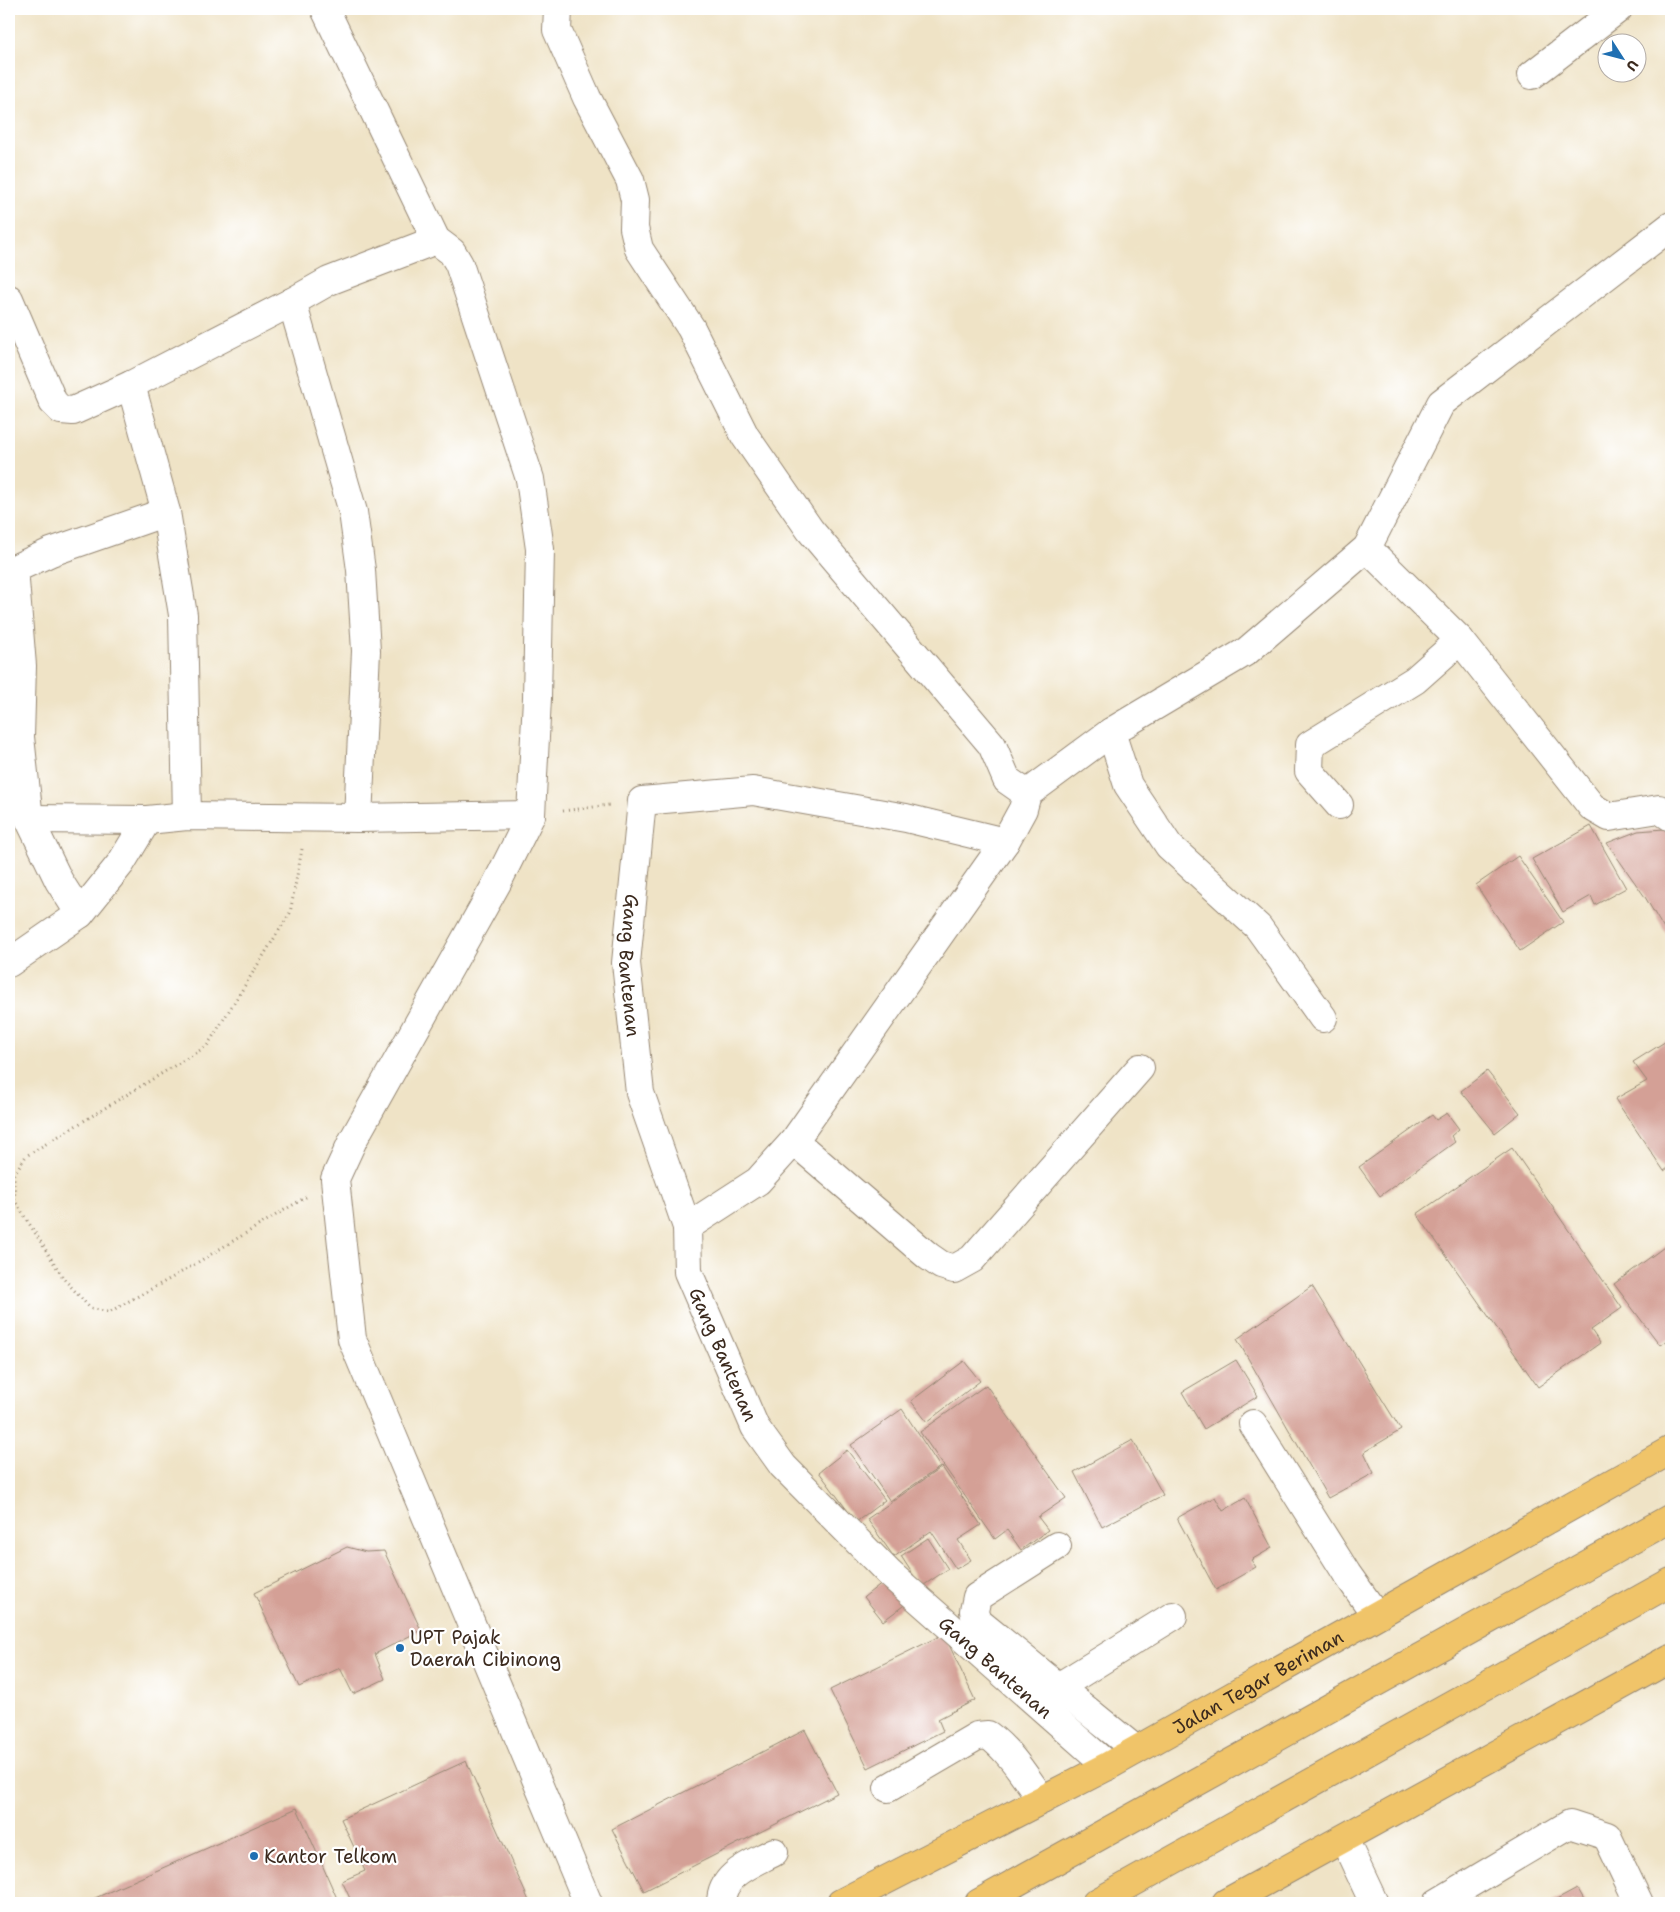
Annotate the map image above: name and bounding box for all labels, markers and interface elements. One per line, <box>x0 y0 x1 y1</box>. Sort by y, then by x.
north arrow <box>1598 32 1648 82</box>
text: U <box>1622 56 1643 75</box>
street label: Gang Bantenan <box>613 893 646 1038</box>
street label: Gang Bantenan <box>684 1284 764 1425</box>
street label: Gang Bantenan <box>934 1610 1058 1724</box>
street label: Jalan Tegar Beriman <box>1168 1624 1348 1740</box>
place label: UPT Pajak Daerah Cibinong <box>410 1625 561 1672</box>
marker: UPT Pajak Daerah Cibinong <box>394 1642 406 1654</box>
place label: Kantor Telkom <box>264 1844 397 1869</box>
marker: Kantor Telkom <box>248 1850 260 1862</box>

